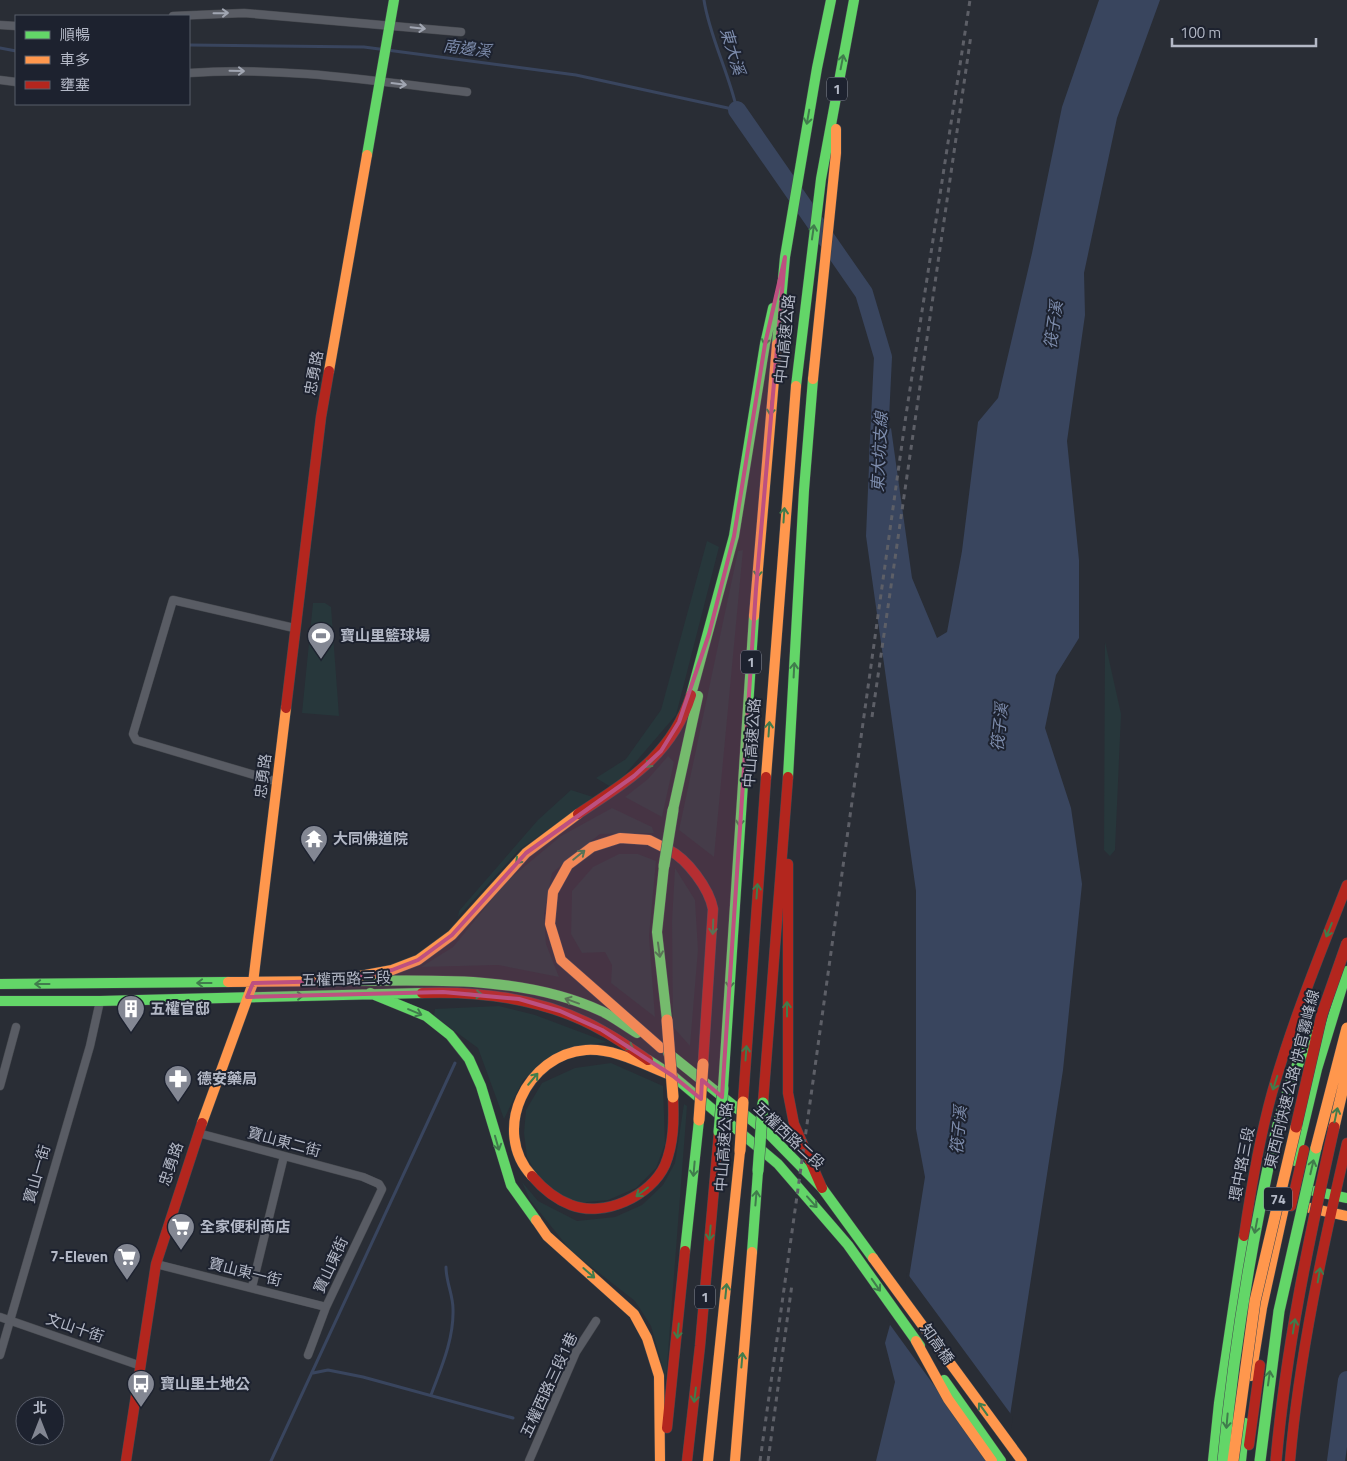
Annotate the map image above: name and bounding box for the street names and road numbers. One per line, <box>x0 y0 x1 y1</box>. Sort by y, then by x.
road number: 1 <box>827 78 847 100</box>
street label: 中山高速公路 <box>768 293 801 385</box>
street label: 忠勇路 <box>298 349 329 397</box>
road number: 1 <box>741 650 761 674</box>
street label: 中山高速公路 <box>737 697 766 789</box>
street label: 忠勇路 <box>248 752 277 800</box>
street label: 五權西路三段 <box>301 965 391 992</box>
street label: 東西向快速公路 快官霧峰線 <box>1258 987 1325 1171</box>
street label: 五權西路二段 <box>749 1097 830 1175</box>
street label: 中山高速公路 <box>709 1101 738 1193</box>
street label: 寶山東二街 <box>245 1121 323 1162</box>
street label: 環中路三段 <box>1223 1125 1260 1203</box>
street label: 忠勇路 <box>152 1139 189 1189</box>
street label: 寶山一街 <box>17 1142 56 1206</box>
road number: 74 <box>1264 1188 1292 1210</box>
street label: 寶山東街 <box>307 1233 354 1297</box>
street label: 寶山東一街 <box>206 1251 284 1292</box>
road number: 1 <box>695 1285 715 1308</box>
street label: 文山十街 <box>43 1307 107 1348</box>
street label: 知高橋 <box>915 1319 960 1369</box>
street label: 五權西路三段1巷 <box>514 1329 583 1441</box>

